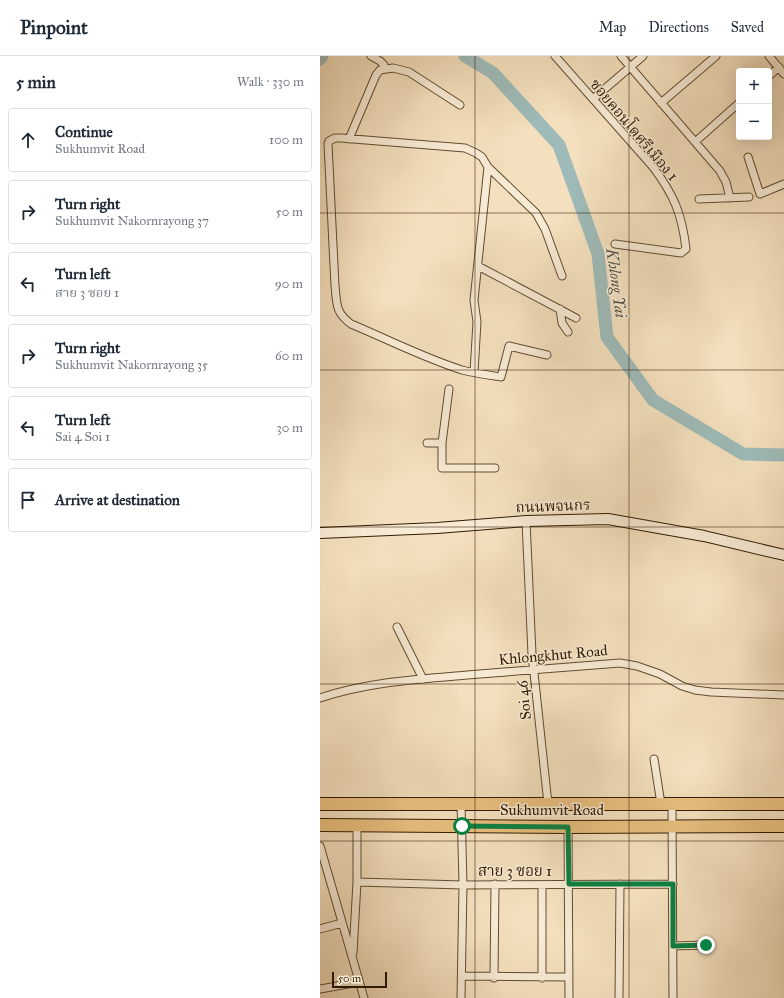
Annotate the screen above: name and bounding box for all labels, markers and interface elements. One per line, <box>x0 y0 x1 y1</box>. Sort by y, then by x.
text: Pinpoint <box>20 16 88 39</box>
text: Map <box>599 19 626 36</box>
text: Directions <box>648 19 709 36</box>
text: Saved <box>731 19 764 36</box>
map controls <box>736 68 772 140</box>
button: + <box>736 68 772 104</box>
text: 5 min <box>16 72 56 93</box>
text: Walk · 330 m <box>237 74 304 90</box>
street label: ซอยคอนโดศรีเมือง 1 <box>586 74 684 185</box>
button: − <box>736 104 772 140</box>
text: Continue <box>55 123 113 141</box>
icon: ahead <box>17 129 39 151</box>
text: 100 m <box>269 132 303 148</box>
text: Sukhumvit Road <box>55 141 145 157</box>
text: Turn right <box>55 195 120 213</box>
icon: right <box>17 201 39 223</box>
text: 50 m <box>276 204 303 220</box>
text: Sukhumvit Nakornrayong 37 <box>55 213 209 229</box>
water label: Khlong Yai <box>602 246 631 319</box>
text: Turn left <box>55 265 111 283</box>
icon: left <box>17 273 39 295</box>
text: 90 m <box>275 276 303 292</box>
text: สาย 3 ซอย 1 <box>55 285 119 301</box>
text: Turn right <box>55 339 120 357</box>
icon: right <box>17 345 39 367</box>
text: 60 m <box>275 348 303 364</box>
text: Sukhumvit Nakornrayong 35 <box>55 357 208 373</box>
text: Turn left <box>55 411 111 429</box>
icon: left <box>17 417 39 439</box>
text: 30 m <box>277 420 303 436</box>
text: Sai 4 Soi 1 <box>55 429 110 445</box>
icon: arrive <box>17 489 39 511</box>
text: Arrive at destination <box>55 491 180 509</box>
street label: ถนนพจนกร <box>515 496 591 516</box>
street label: Khlongkhut Road <box>498 641 609 669</box>
street label: Soi 46 <box>513 678 535 721</box>
street label: Sukhumvit Road <box>500 801 604 819</box>
route start <box>453 817 471 835</box>
street label: สาย 3 ซอย 1 <box>478 862 552 880</box>
route end <box>697 936 715 954</box>
scale bar <box>332 970 387 989</box>
text: 50 m <box>338 972 361 985</box>

